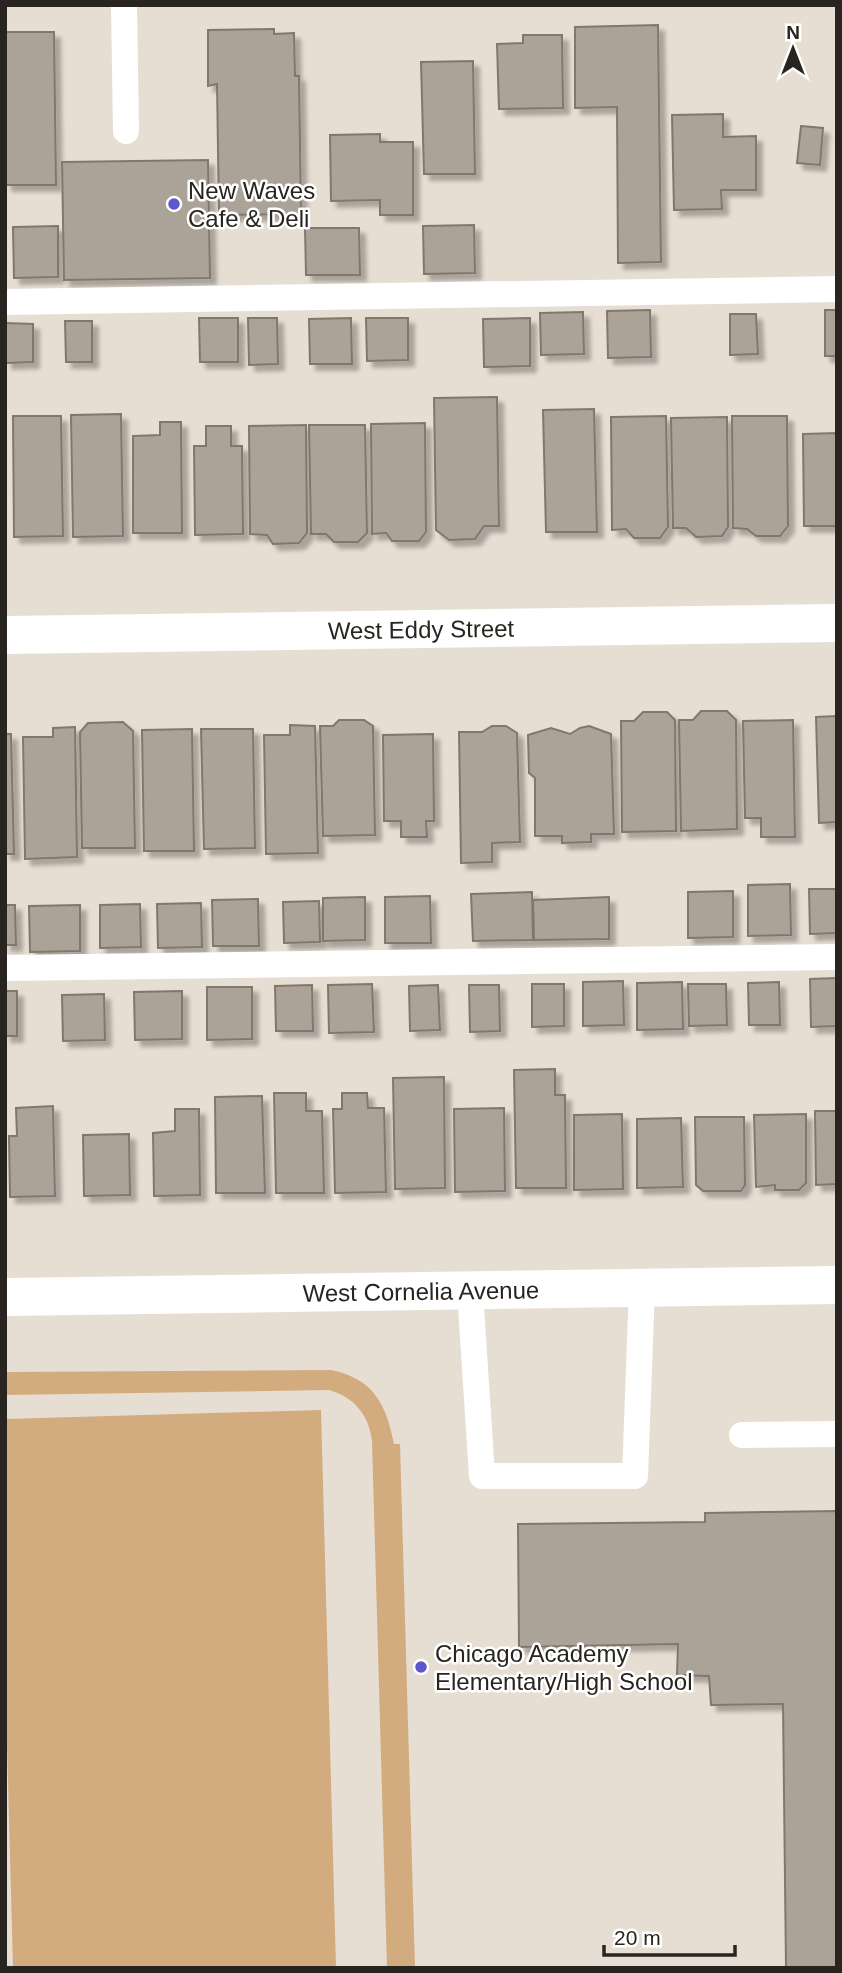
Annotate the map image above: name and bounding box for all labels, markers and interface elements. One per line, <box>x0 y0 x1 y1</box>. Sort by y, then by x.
north arrow <box>758 14 828 84</box>
text: N <box>786 22 800 43</box>
place label: New Waves Cafe & Deli <box>188 177 315 232</box>
marker: New Waves Cafe & Deli <box>166 196 182 212</box>
street label: West Eddy Street <box>328 614 515 644</box>
street label: West Cornelia Avenue <box>302 1276 540 1306</box>
place label: Chicago Academy Elementary/High School <box>435 1640 692 1695</box>
marker: Chicago Academy Elementary/High School <box>413 1659 429 1675</box>
scale bar <box>604 1913 735 1957</box>
text: 20 m <box>614 1926 661 1949</box>

